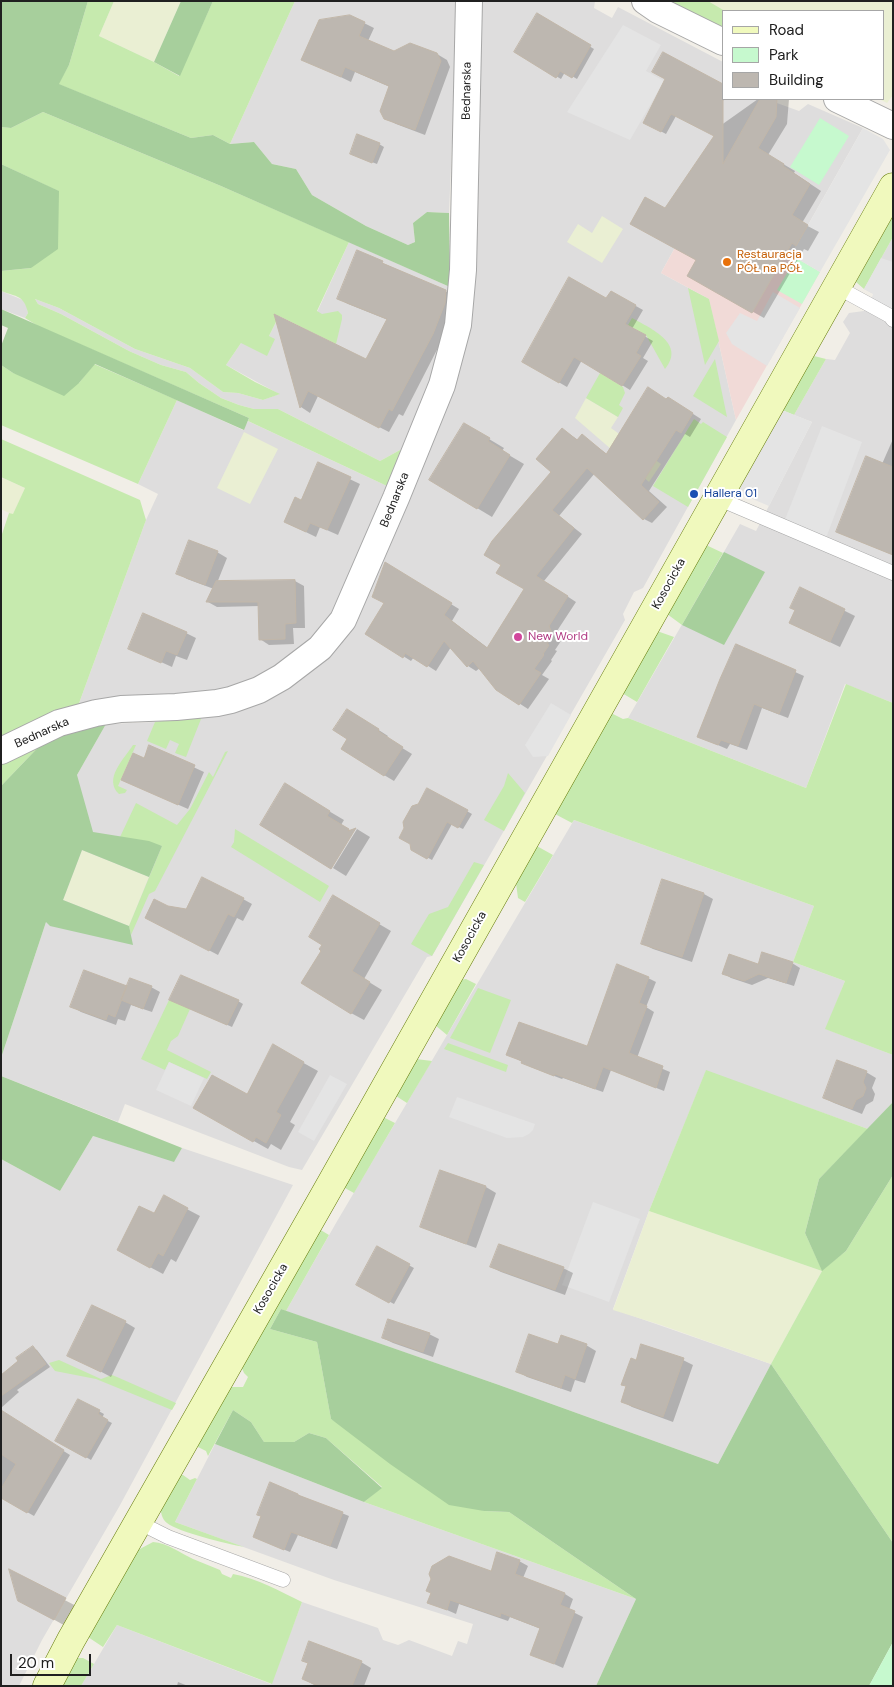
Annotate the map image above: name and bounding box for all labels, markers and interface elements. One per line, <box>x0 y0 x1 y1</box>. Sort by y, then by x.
legend <box>722 10 884 100</box>
text: Road <box>769 20 804 40</box>
text: Park <box>769 45 799 65</box>
street label: Bednarska <box>459 62 475 120</box>
text: Building <box>769 70 824 90</box>
place label: Restauracja PÓŁ na PÓŁ <box>737 248 803 276</box>
marker: Restauracja PÓŁ na PÓŁ <box>721 256 733 268</box>
street label: Bednarska <box>377 470 413 530</box>
place label: Hallera 01 <box>704 487 757 501</box>
marker: Hallera 01 <box>688 488 700 500</box>
street label: Kosocicka <box>649 556 689 612</box>
place label: New World <box>528 630 588 644</box>
marker: New World <box>512 631 524 643</box>
street label: Bednarska <box>13 715 71 751</box>
street label: Kosocicka <box>450 909 490 965</box>
street label: Kosocicka <box>251 1261 291 1317</box>
scale bar <box>12 1644 94 1676</box>
text: 20 m <box>18 1653 54 1673</box>

